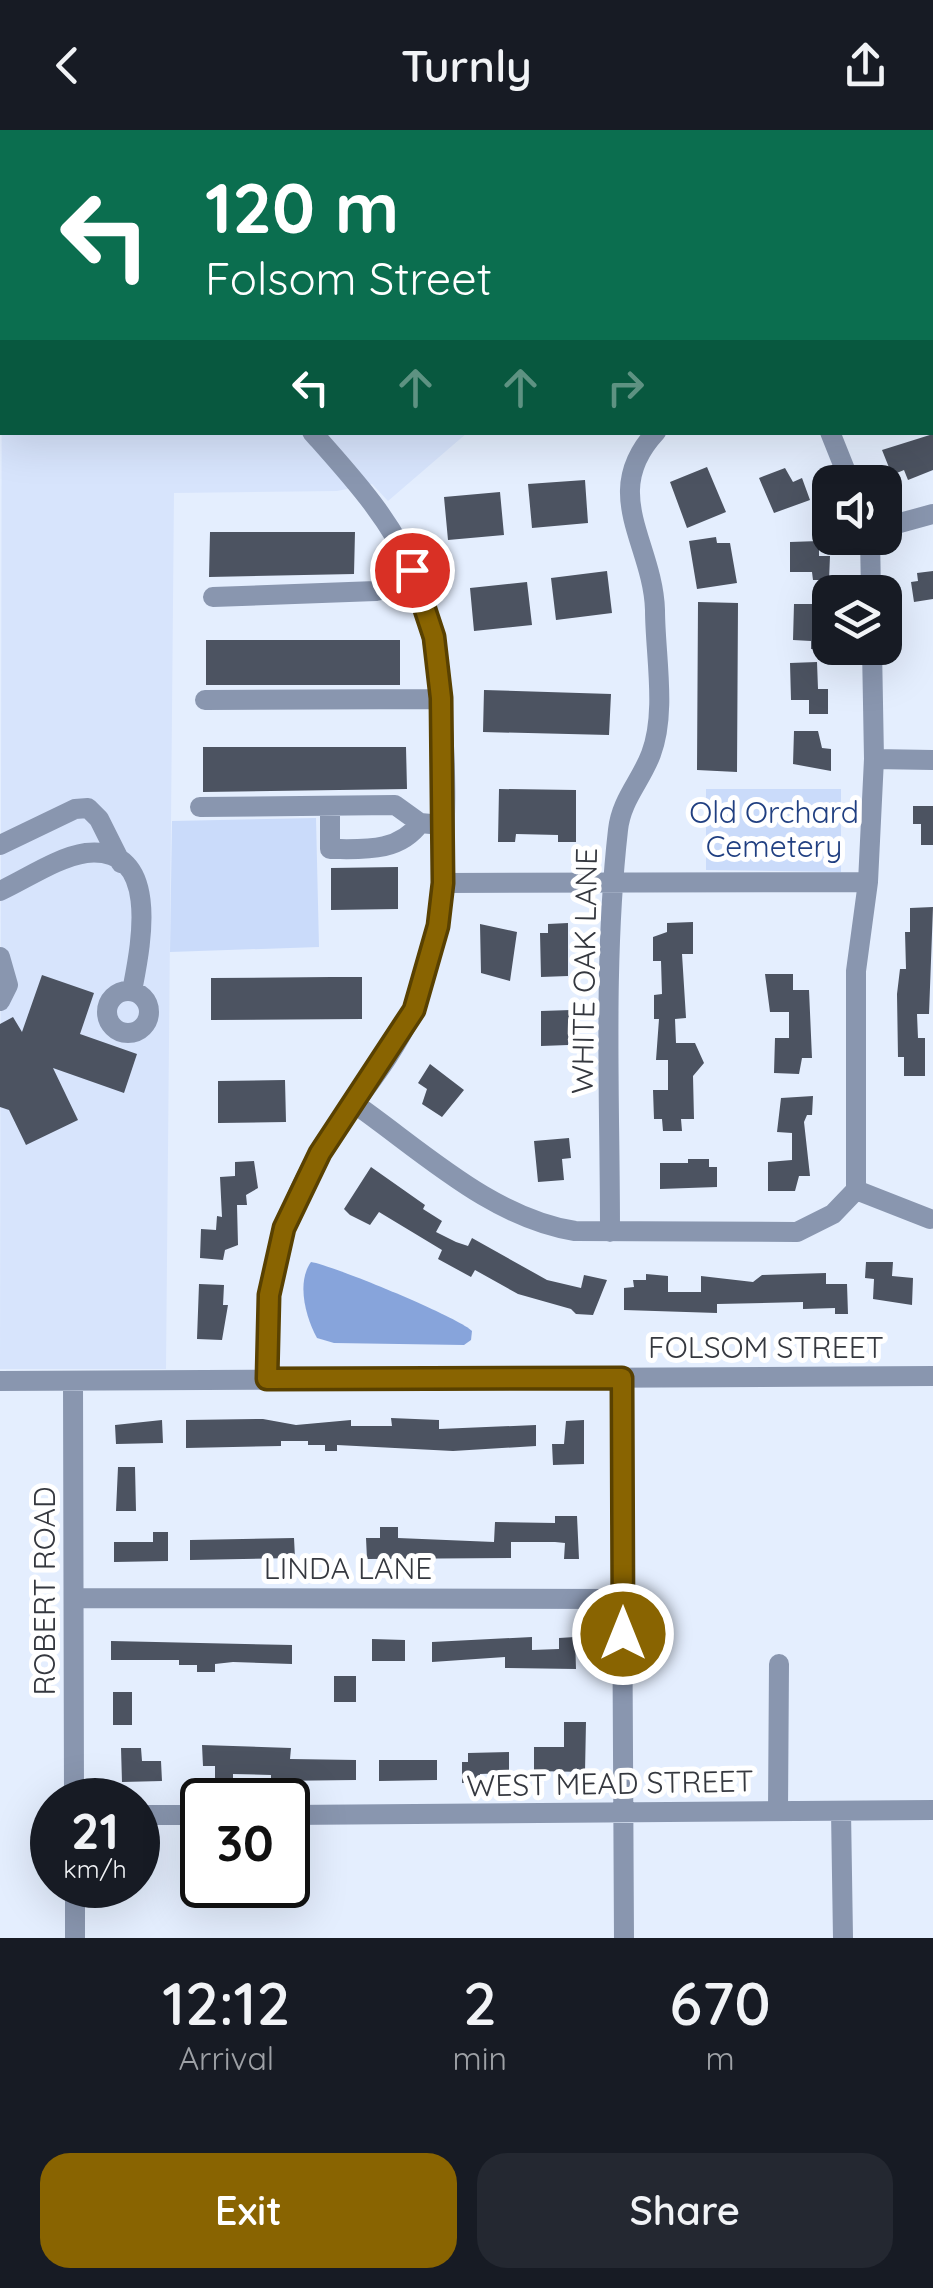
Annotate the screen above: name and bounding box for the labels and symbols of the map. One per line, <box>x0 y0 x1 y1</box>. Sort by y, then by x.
pin <box>370 528 455 613</box>
park label: Old Orchard Cemetery <box>689 793 859 865</box>
street label: WHITE OAK LANE <box>563 847 605 1095</box>
street label: FOLSOM STREET <box>648 1328 884 1366</box>
street label: ROBERT ROAD <box>25 1487 63 1695</box>
street label: LINDA LANE <box>264 1549 432 1587</box>
position arrow <box>571 1582 675 1686</box>
street label: WEST MEAD STREET <box>466 1761 754 1805</box>
speed limit sign: 30 <box>180 1778 310 1908</box>

